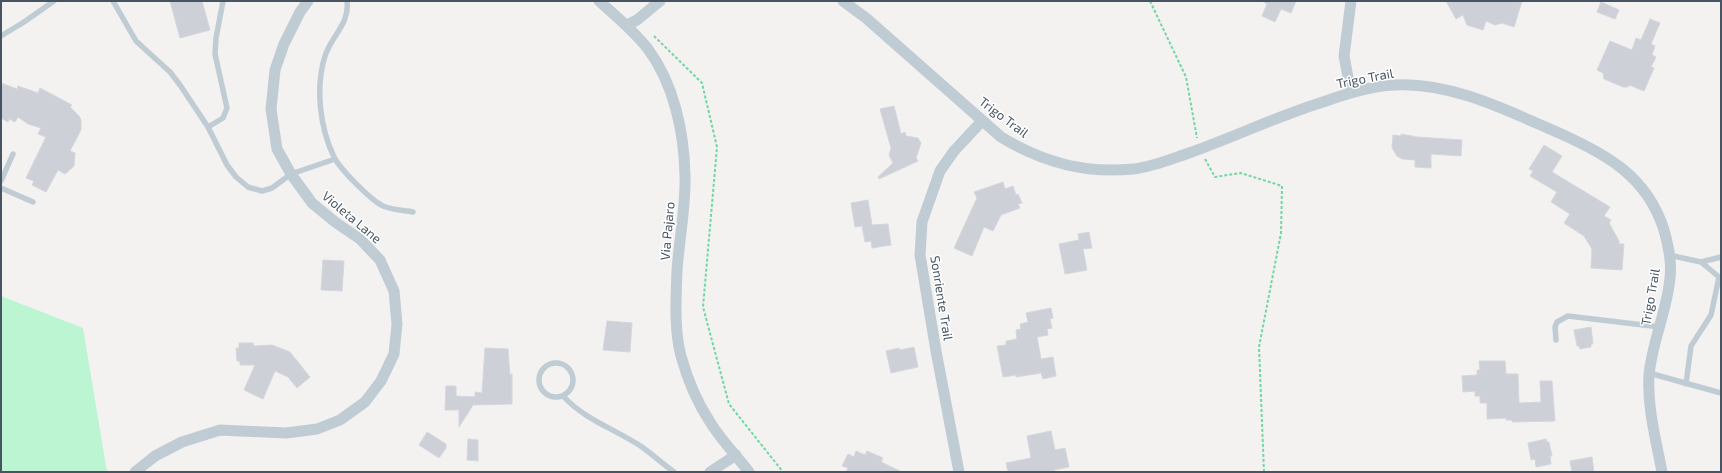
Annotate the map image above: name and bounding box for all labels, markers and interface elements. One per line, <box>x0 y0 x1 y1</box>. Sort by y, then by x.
street label: Trigo Trail <box>1335 65 1395 91</box>
street label: Trigo Trail <box>976 93 1032 141</box>
street label: Violeta Lane <box>319 188 385 247</box>
street label: Via Pajaro <box>656 201 678 261</box>
street label: Sonriente Trail <box>927 255 957 342</box>
street label: Trigo Trail <box>1637 267 1663 327</box>

